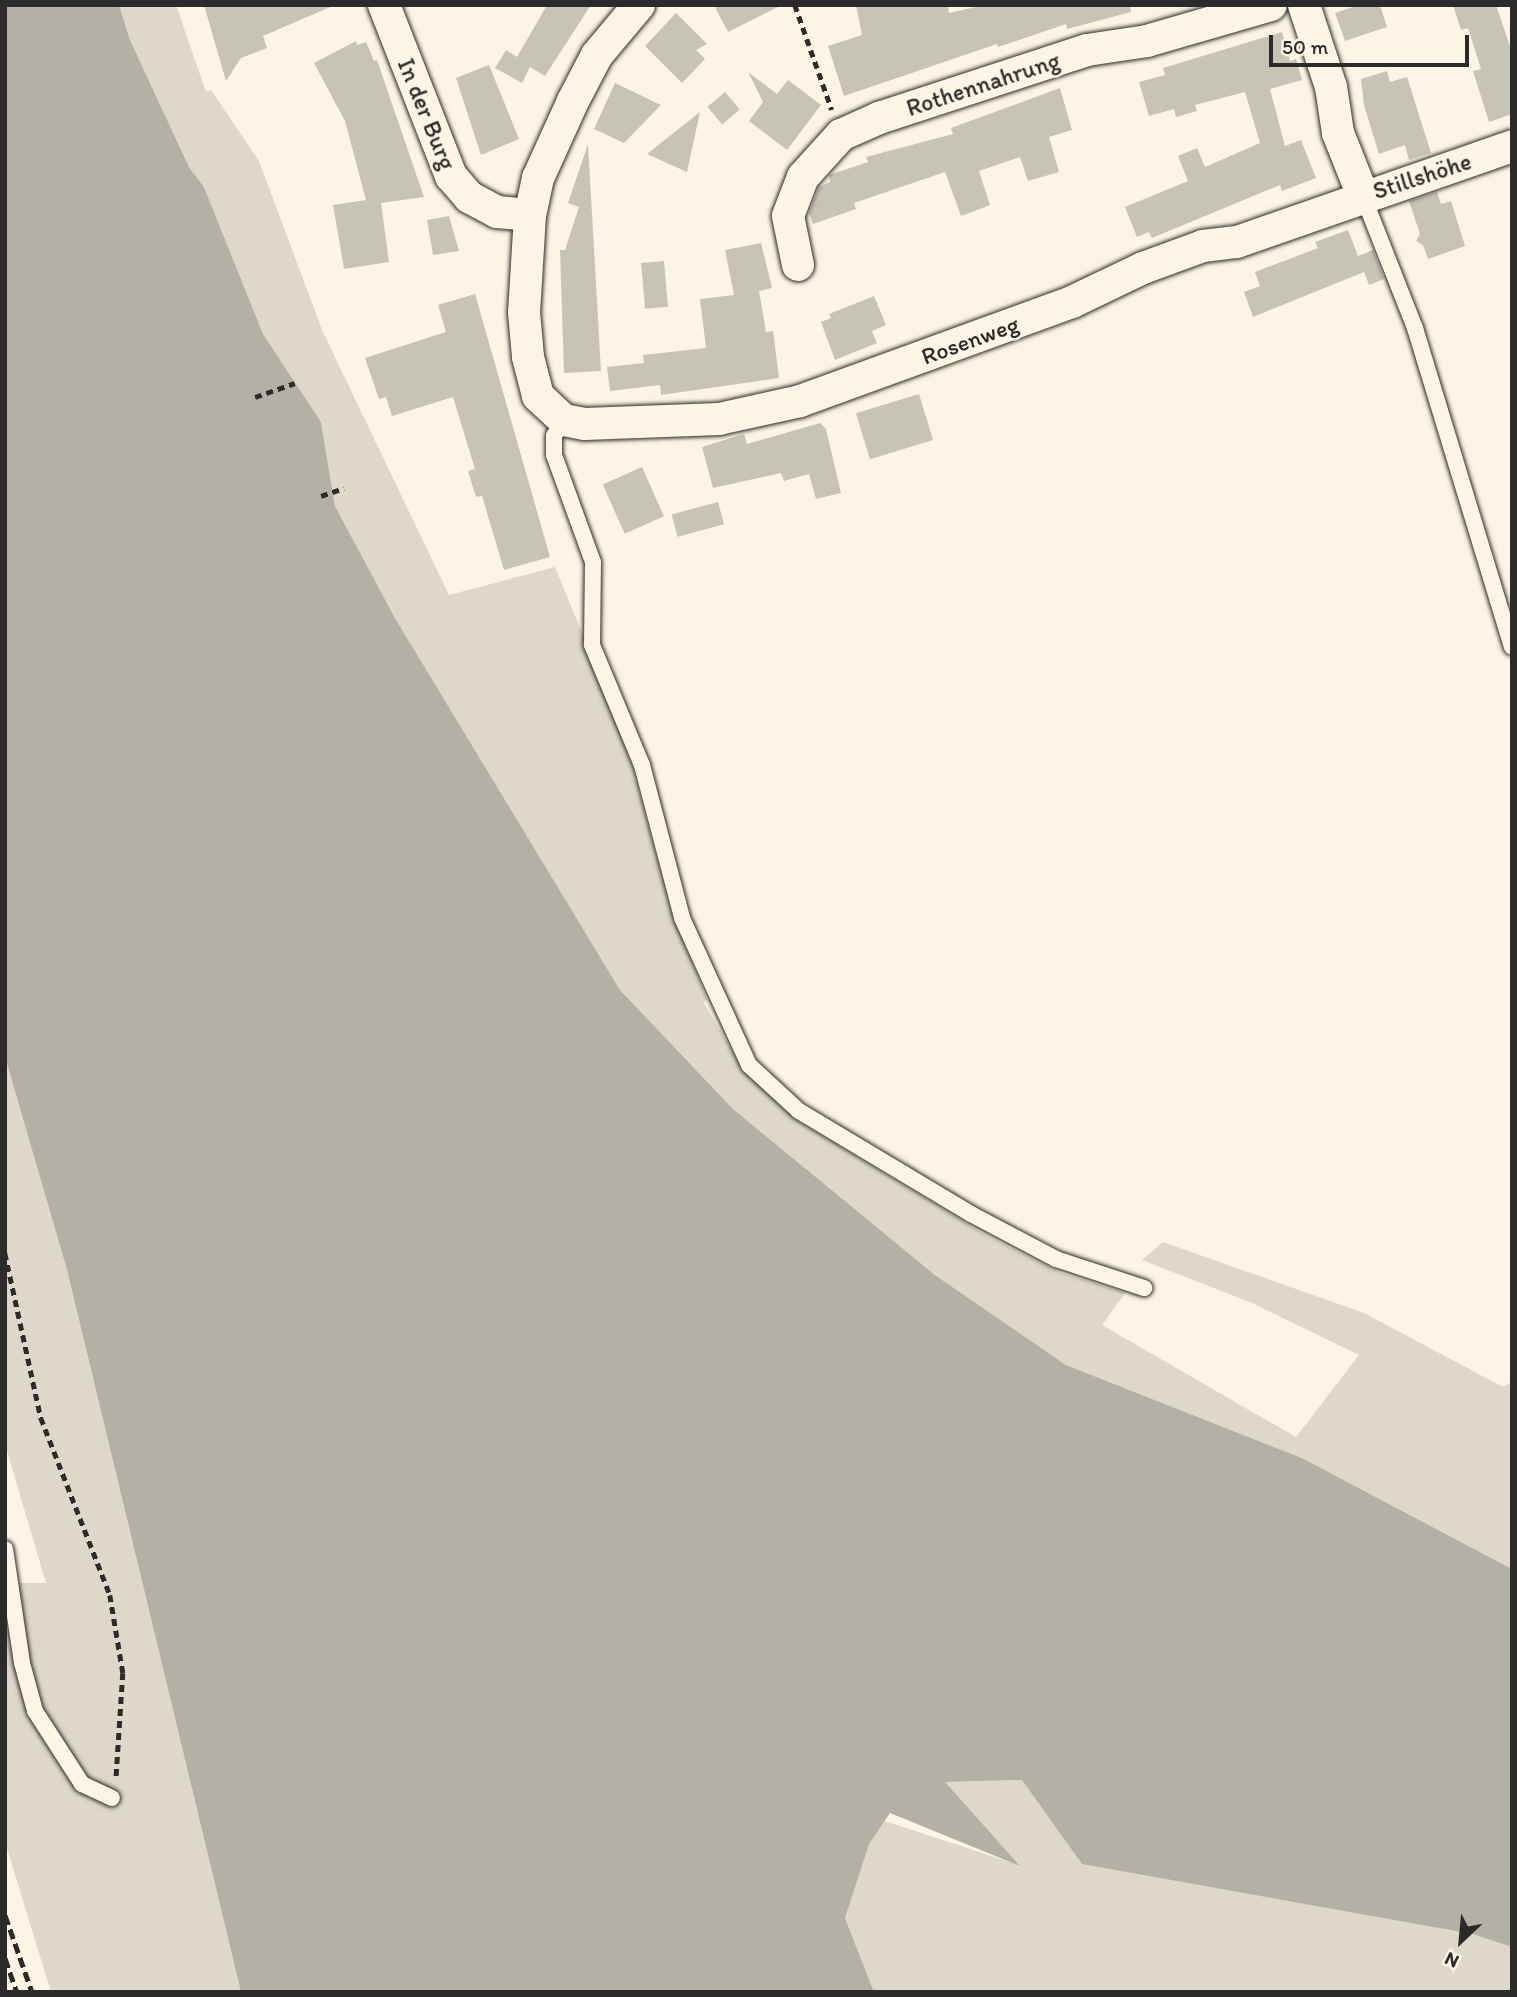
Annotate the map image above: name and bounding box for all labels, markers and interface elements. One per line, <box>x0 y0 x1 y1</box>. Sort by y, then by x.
scale bar <box>1272 21 1472 65</box>
text: 50 m <box>1282 34 1328 59</box>
street label: Rothennahrung <box>903 46 1063 122</box>
street label: In der Burg <box>392 54 462 174</box>
street label: Stillshöhe <box>1369 147 1475 205</box>
street label: Rosenweg <box>917 309 1023 371</box>
north arrow <box>1426 1906 1496 1976</box>
text: N <box>1441 1947 1462 1973</box>

